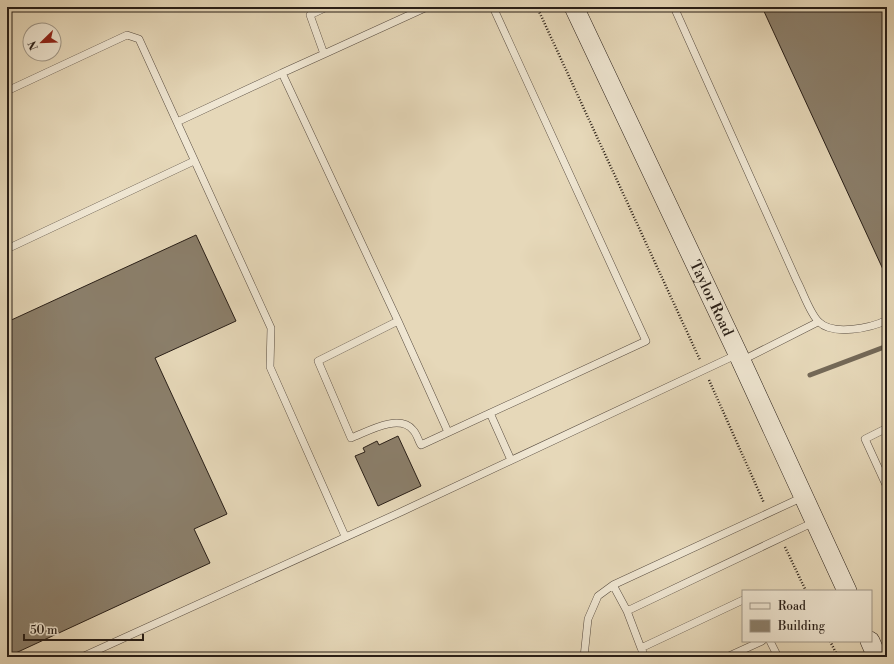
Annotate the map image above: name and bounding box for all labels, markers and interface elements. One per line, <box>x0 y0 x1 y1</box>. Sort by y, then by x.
north arrow <box>22 22 62 62</box>
text: N <box>25 39 42 52</box>
street label: Taylor Road <box>685 257 737 340</box>
legend <box>742 590 872 642</box>
text: Road <box>778 599 806 614</box>
scale bar <box>24 616 143 642</box>
text: Building <box>777 619 826 634</box>
text: 50 m <box>30 623 58 638</box>

